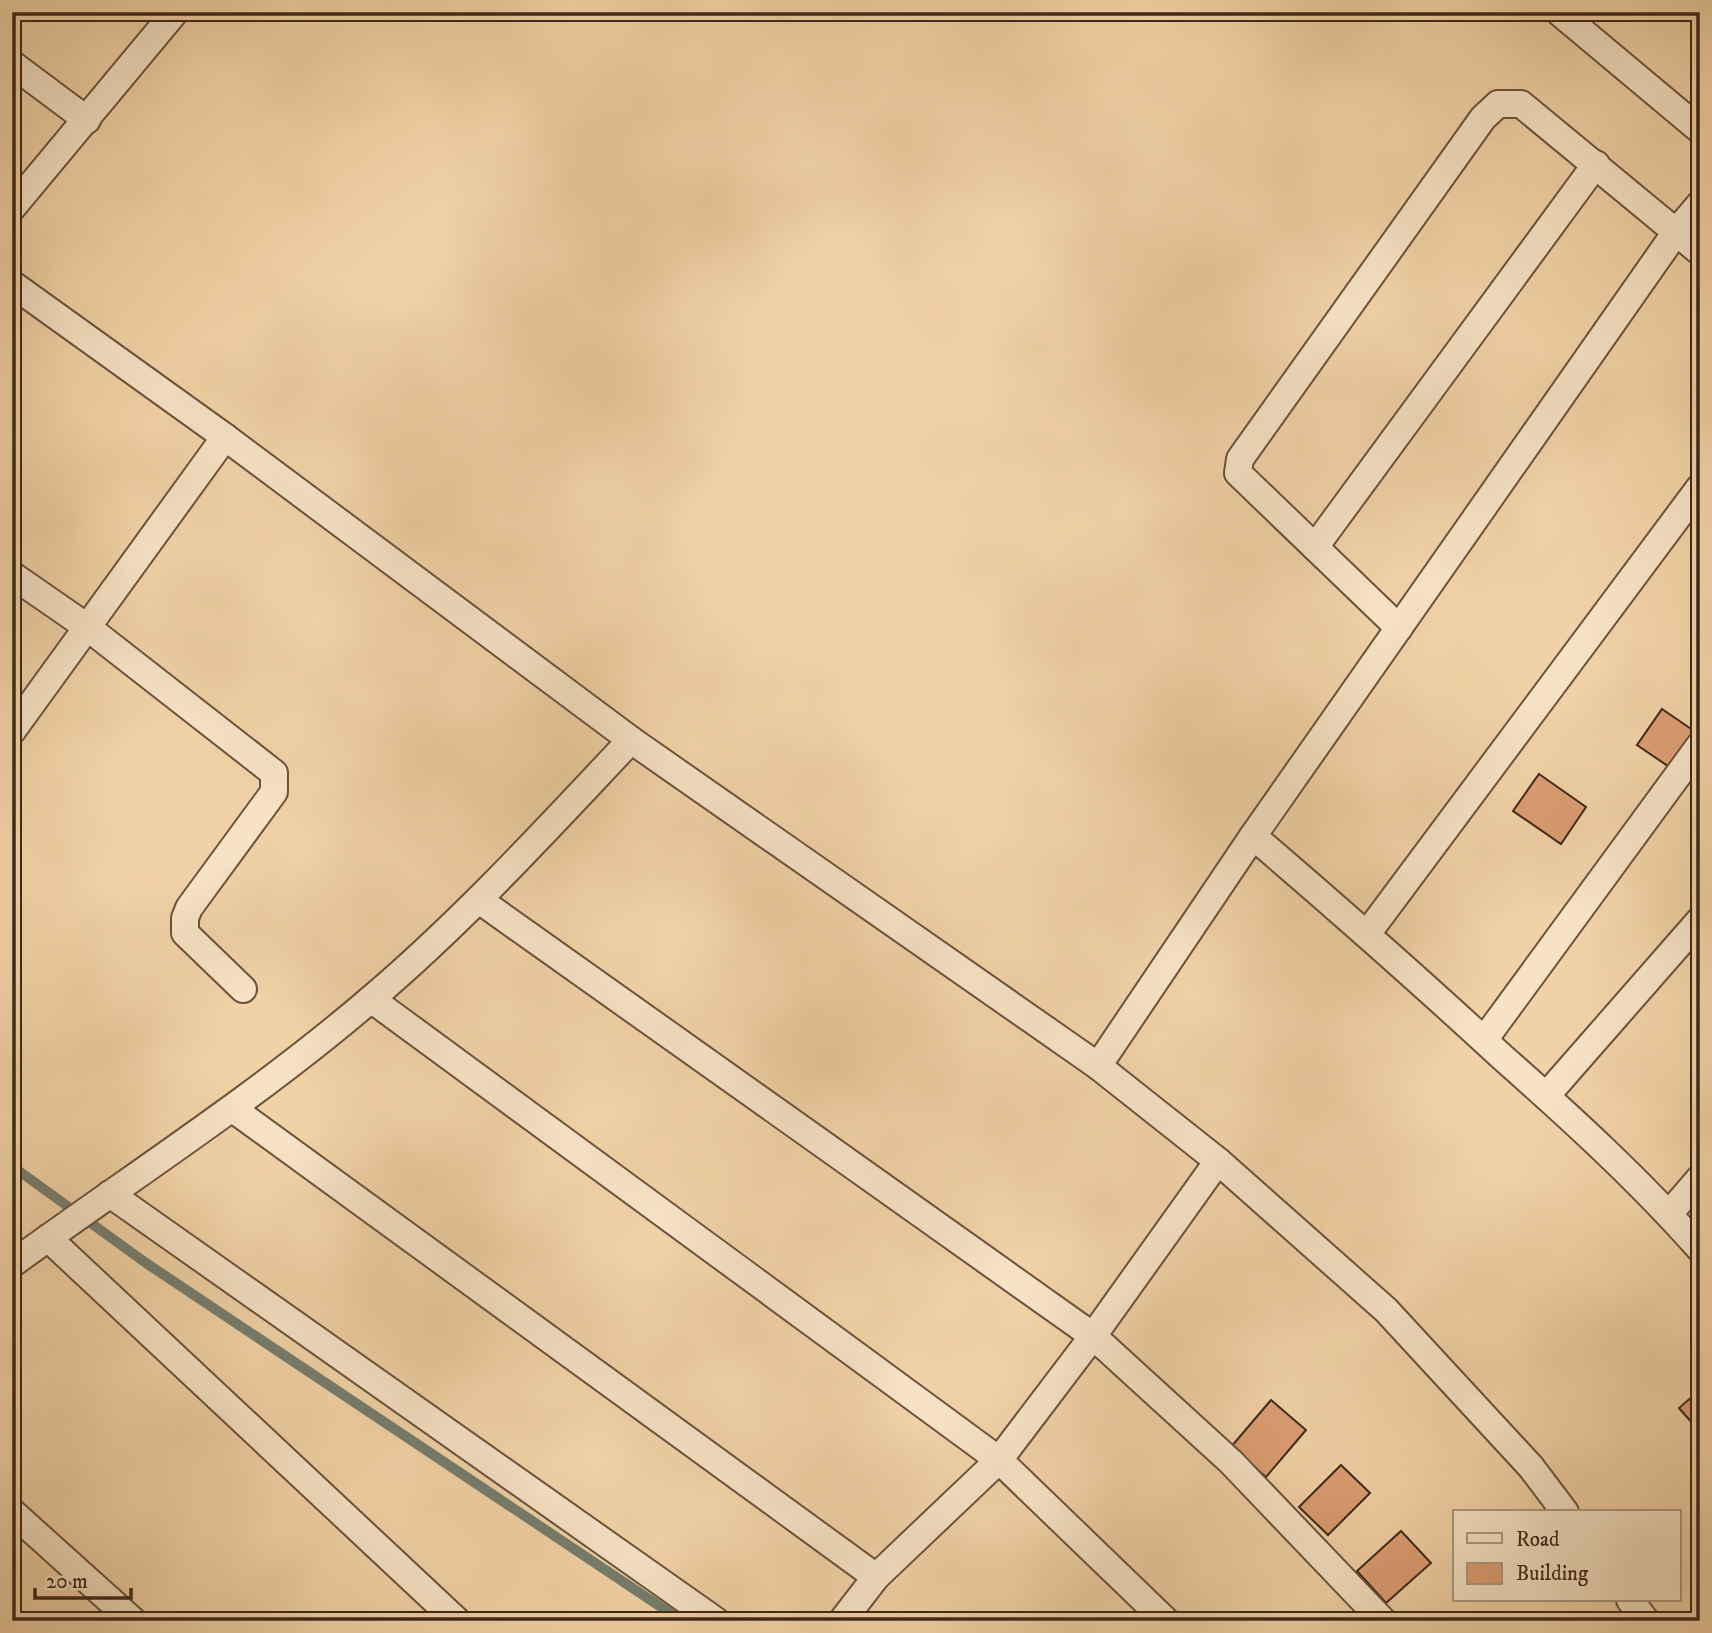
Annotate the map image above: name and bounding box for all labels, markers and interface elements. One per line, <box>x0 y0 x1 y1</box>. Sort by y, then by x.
legend <box>1453 1510 1680 1602</box>
text: Road <box>1516 1527 1560 1553</box>
scale bar <box>35 1556 131 1600</box>
text: Building <box>1516 1561 1589 1587</box>
text: 20 m <box>46 1569 88 1595</box>

